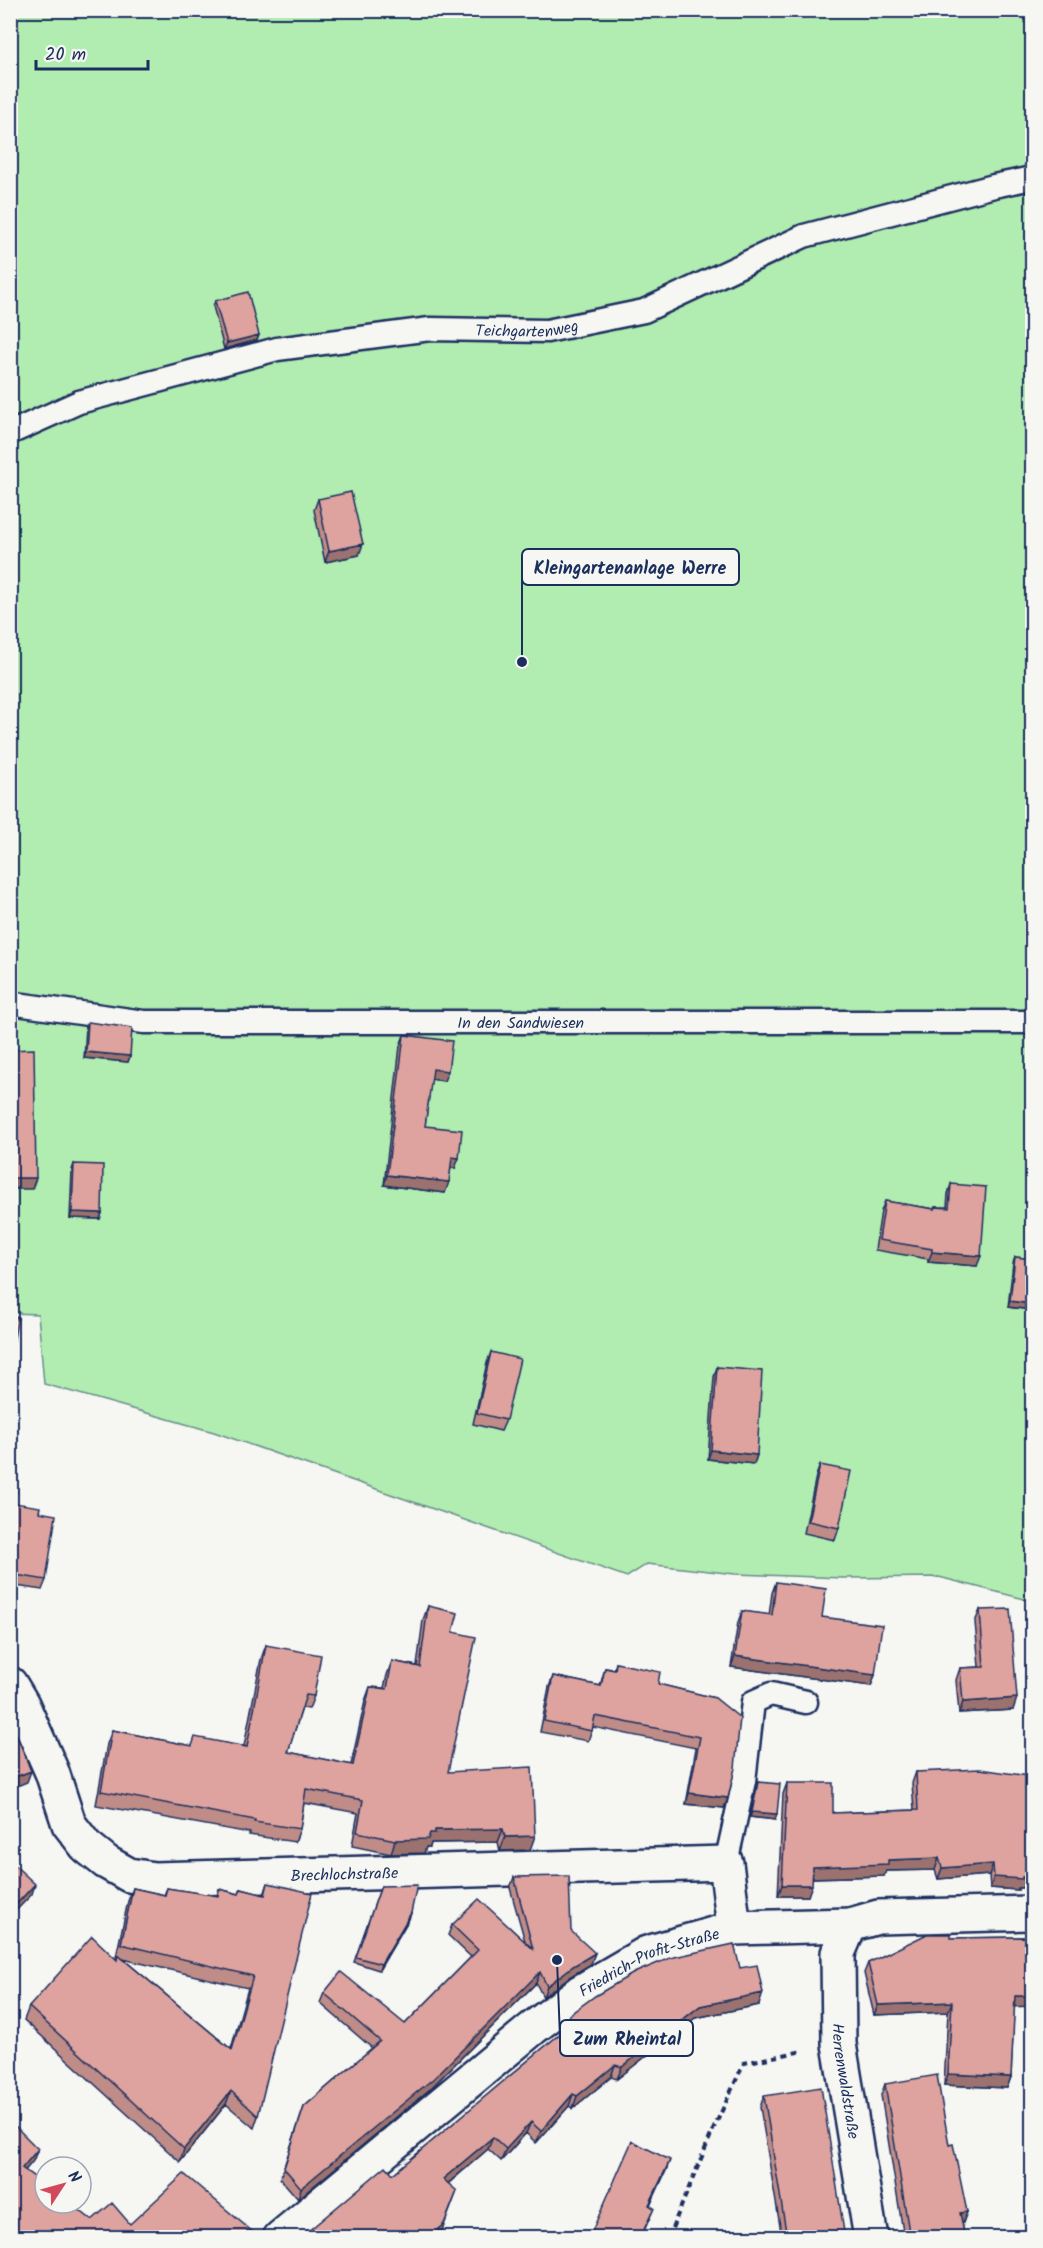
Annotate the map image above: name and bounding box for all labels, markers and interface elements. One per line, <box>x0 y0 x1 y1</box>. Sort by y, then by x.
scale bar <box>36 33 148 71</box>
text: 20 m <box>45 41 86 70</box>
street label: Teichgartenweg <box>475 314 581 345</box>
callout: Kleingartenanlage Werre <box>522 549 739 585</box>
text: Kleingartenanlage Werre <box>534 555 726 584</box>
street label: In den Sandwiesen <box>457 1011 584 1036</box>
street label: Brechlochstraße <box>290 1861 399 1889</box>
street label: Friedrich-Profit-Straße <box>574 1922 723 2004</box>
callout: Zum Rheintal <box>560 2020 693 2056</box>
street label: Herrenwaldstraße <box>825 2023 865 2141</box>
text: Zum Rheintal <box>573 2026 681 2055</box>
north arrow <box>33 2155 93 2215</box>
text: N <box>61 2166 87 2189</box>

